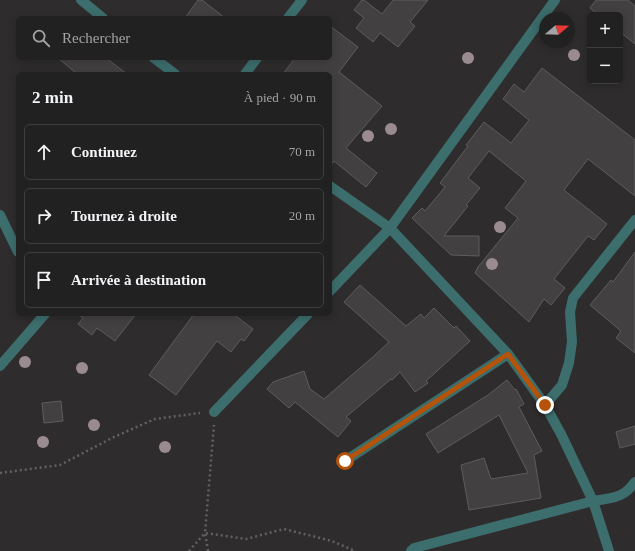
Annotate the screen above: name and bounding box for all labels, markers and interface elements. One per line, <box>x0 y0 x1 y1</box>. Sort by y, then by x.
north arrow <box>539 12 575 48</box>
map controls <box>587 12 623 84</box>
button: + <box>587 12 623 48</box>
search box <box>16 16 332 60</box>
icon: search <box>30 27 52 49</box>
text: Rechercher <box>62 30 130 46</box>
button: − <box>587 48 623 84</box>
text: 2 min <box>32 88 73 107</box>
text: À pied · 90 m <box>244 90 316 105</box>
icon: ahead <box>33 141 55 163</box>
text: Continuez <box>71 144 137 160</box>
text: 70 m <box>289 144 315 159</box>
icon: right <box>33 205 55 227</box>
text: Tournez à droite <box>71 208 177 224</box>
text: 20 m <box>289 208 315 223</box>
icon: arrive <box>33 269 55 291</box>
text: Arrivée à destination <box>71 272 206 288</box>
route end <box>536 396 554 414</box>
route start <box>336 452 354 470</box>

